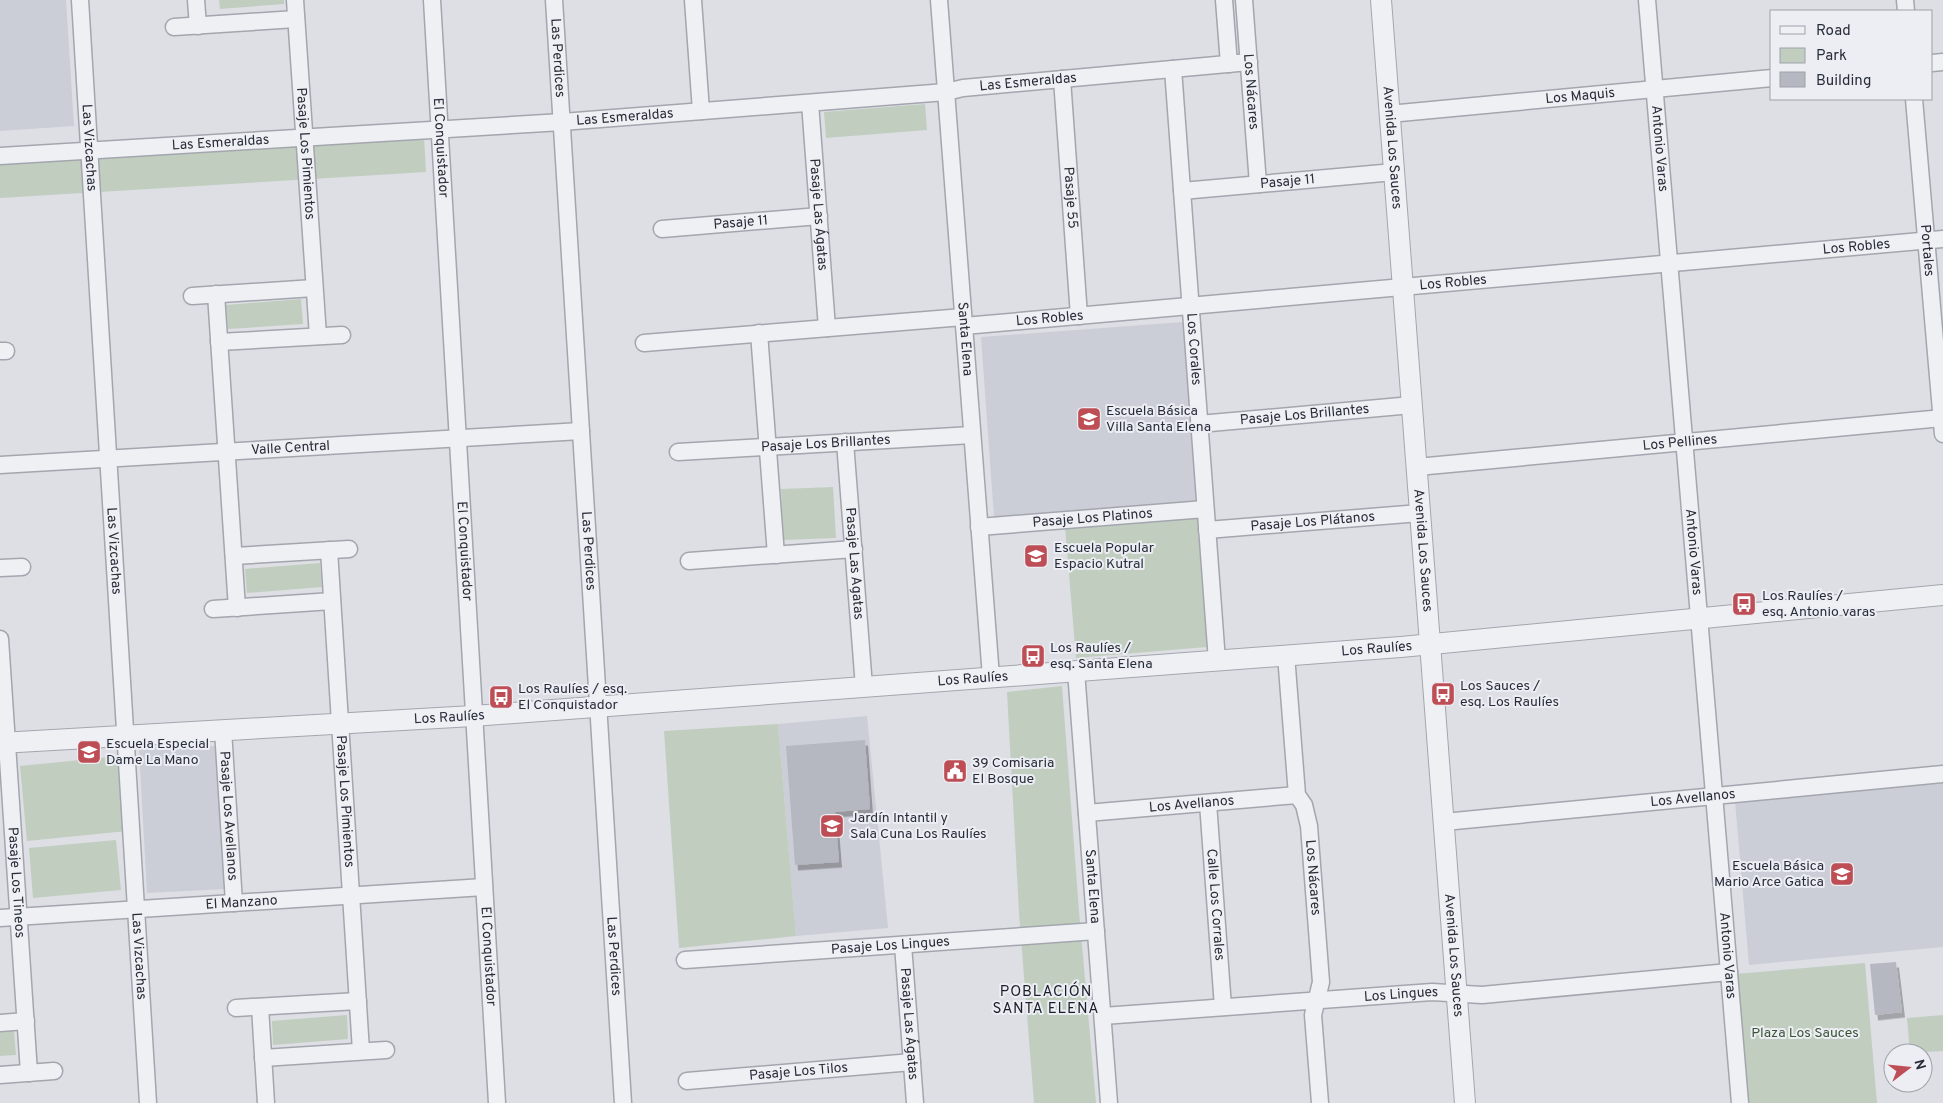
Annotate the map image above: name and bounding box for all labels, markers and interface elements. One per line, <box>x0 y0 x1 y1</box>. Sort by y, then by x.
legend <box>1770 10 1933 100</box>
street label: Las Perdices <box>547 18 569 98</box>
text: Road <box>1816 22 1851 41</box>
text: Park <box>1816 47 1847 66</box>
street label: Los Nácares <box>1240 53 1262 130</box>
street label: Las Esmeraldas <box>979 69 1077 95</box>
text: Building <box>1816 72 1871 91</box>
street label: Los Maquis <box>1545 84 1616 108</box>
street label: Avenida Los Sauces <box>1379 85 1405 210</box>
street label: Pasaje Los Pimientos <box>293 87 319 220</box>
street label: El Conquistador <box>429 97 452 199</box>
street label: Las Vizcachas <box>78 104 100 192</box>
street label: Antonio Varas <box>1647 104 1672 193</box>
street label: Las Esmeraldas <box>575 105 674 129</box>
street label: Las Esmeraldas <box>171 131 270 154</box>
street label: Pasaje Las Ágatas <box>806 158 831 272</box>
street label: Pasaje 55 <box>1060 166 1081 229</box>
street label: Pasaje 11 <box>1259 171 1316 192</box>
street label: Pasaje 11 <box>713 212 769 233</box>
street label: Portales <box>1916 224 1938 277</box>
street label: Los Robles <box>1822 235 1891 258</box>
street label: Los Robles <box>1419 271 1488 294</box>
street label: Santa Elena <box>954 301 976 377</box>
street label: Los Robles <box>1015 307 1084 330</box>
street label: Los Corales <box>1183 312 1205 386</box>
street label: Pasaje Los Brillantes <box>1239 400 1370 429</box>
place label: Escuela Básica Villa Santa Elena <box>1106 403 1211 436</box>
school or university icon: Escuela Básica Villa Santa Elena <box>1076 406 1102 432</box>
street label: Pasaje Los Brillantes <box>760 431 891 456</box>
street label: Los Pellines <box>1642 431 1718 454</box>
street label: Valle Central <box>250 437 331 459</box>
street label: Avenida Los Sauces <box>1410 488 1436 613</box>
street label: El Conquistador <box>453 501 476 602</box>
street label: Pasaje Los Platinos <box>1032 505 1153 531</box>
street label: Las Vizcachas <box>103 507 125 595</box>
street label: Pasaje Las Agatas <box>842 507 867 620</box>
street label: Pasaje Los Plátanos <box>1250 508 1376 535</box>
street label: Antonio Varas <box>1681 508 1706 596</box>
street label: Las Perdices <box>578 511 599 591</box>
place label: Escuela Popular Espacio Kutral <box>1054 540 1155 573</box>
school or university icon: Escuela Popular Espacio Kutral <box>1023 543 1049 569</box>
place label: Los Raulíes / esq. Antonio varas <box>1762 588 1876 621</box>
bus stop icon: Los Raulíes / esq. Antonio varas <box>1731 591 1757 617</box>
street label: Los Raulíes <box>1341 637 1413 660</box>
place label: Los Raulíes / esq. Santa Elena <box>1050 640 1153 673</box>
bus stop icon: Los Raulíes / esq. Santa Elena <box>1020 643 1046 669</box>
street label: Los Raulíes <box>937 668 1009 690</box>
place label: Los Sauces / esq. Los Raulíes <box>1460 678 1559 711</box>
place label: Los Raulíes / esq. El Conquistador <box>518 681 627 714</box>
bus stop icon: Los Sauces / esq. Los Raulíes <box>1430 681 1456 707</box>
bus stop icon: Los Raulíes / esq. El Conquistador <box>488 684 514 710</box>
street label: Los Raulíes <box>413 707 485 728</box>
street label: Pasaje Los Pimientos <box>332 735 358 868</box>
place label: Escuela Especial Dame La Mano <box>106 736 209 769</box>
school or university icon: Escuela Especial Dame La Mano <box>76 739 102 765</box>
street label: Pasaje Los Avellanos <box>216 750 241 881</box>
place label: 39 Comisaria El Bosque <box>972 755 1054 788</box>
public building icon: 39 Comisaria El Bosque <box>942 758 968 784</box>
street label: Los Avellanos <box>1649 786 1736 811</box>
street label: Los Avellanos <box>1148 792 1235 816</box>
place label: Jardín Intantil y Sala Cuna Los Raulíes <box>850 810 987 843</box>
school or university icon: Jardín Intantil y Sala Cuna Los Raulíes <box>819 813 845 839</box>
street label: Pasaje Los Tineos <box>4 826 28 939</box>
street label: Los Nácares <box>1302 839 1324 916</box>
street label: Calle Los Corrales <box>1203 848 1228 961</box>
street label: Santa Elena <box>1081 849 1104 924</box>
place label: Escuela Básica Mario Arce Gatica <box>1714 858 1824 891</box>
school or university icon: Escuela Básica Mario Arce Gatica <box>1829 861 1855 887</box>
street label: El Manzano <box>205 892 278 913</box>
street label: Avenida Los Sauces <box>1441 893 1467 1018</box>
street label: El Conquistador <box>477 906 500 1007</box>
street label: Las Vizcachas <box>128 912 150 1000</box>
street label: Antonio Varas <box>1715 912 1740 1000</box>
street label: Las Perdices <box>603 916 625 996</box>
street label: Pasaje Los Lingues <box>830 933 951 958</box>
street label: Pasaje Las Ágatas <box>896 967 922 1081</box>
district label: POBLACIÓN SANTA ELENA <box>993 981 1099 1019</box>
street label: Los Lingues <box>1363 984 1439 1005</box>
park label: Plaza Los Sauces <box>1751 1025 1859 1042</box>
north arrow <box>1883 1043 1933 1093</box>
text: N <box>1909 1058 1929 1072</box>
street label: Pasaje Los Tilos <box>749 1059 849 1084</box>

